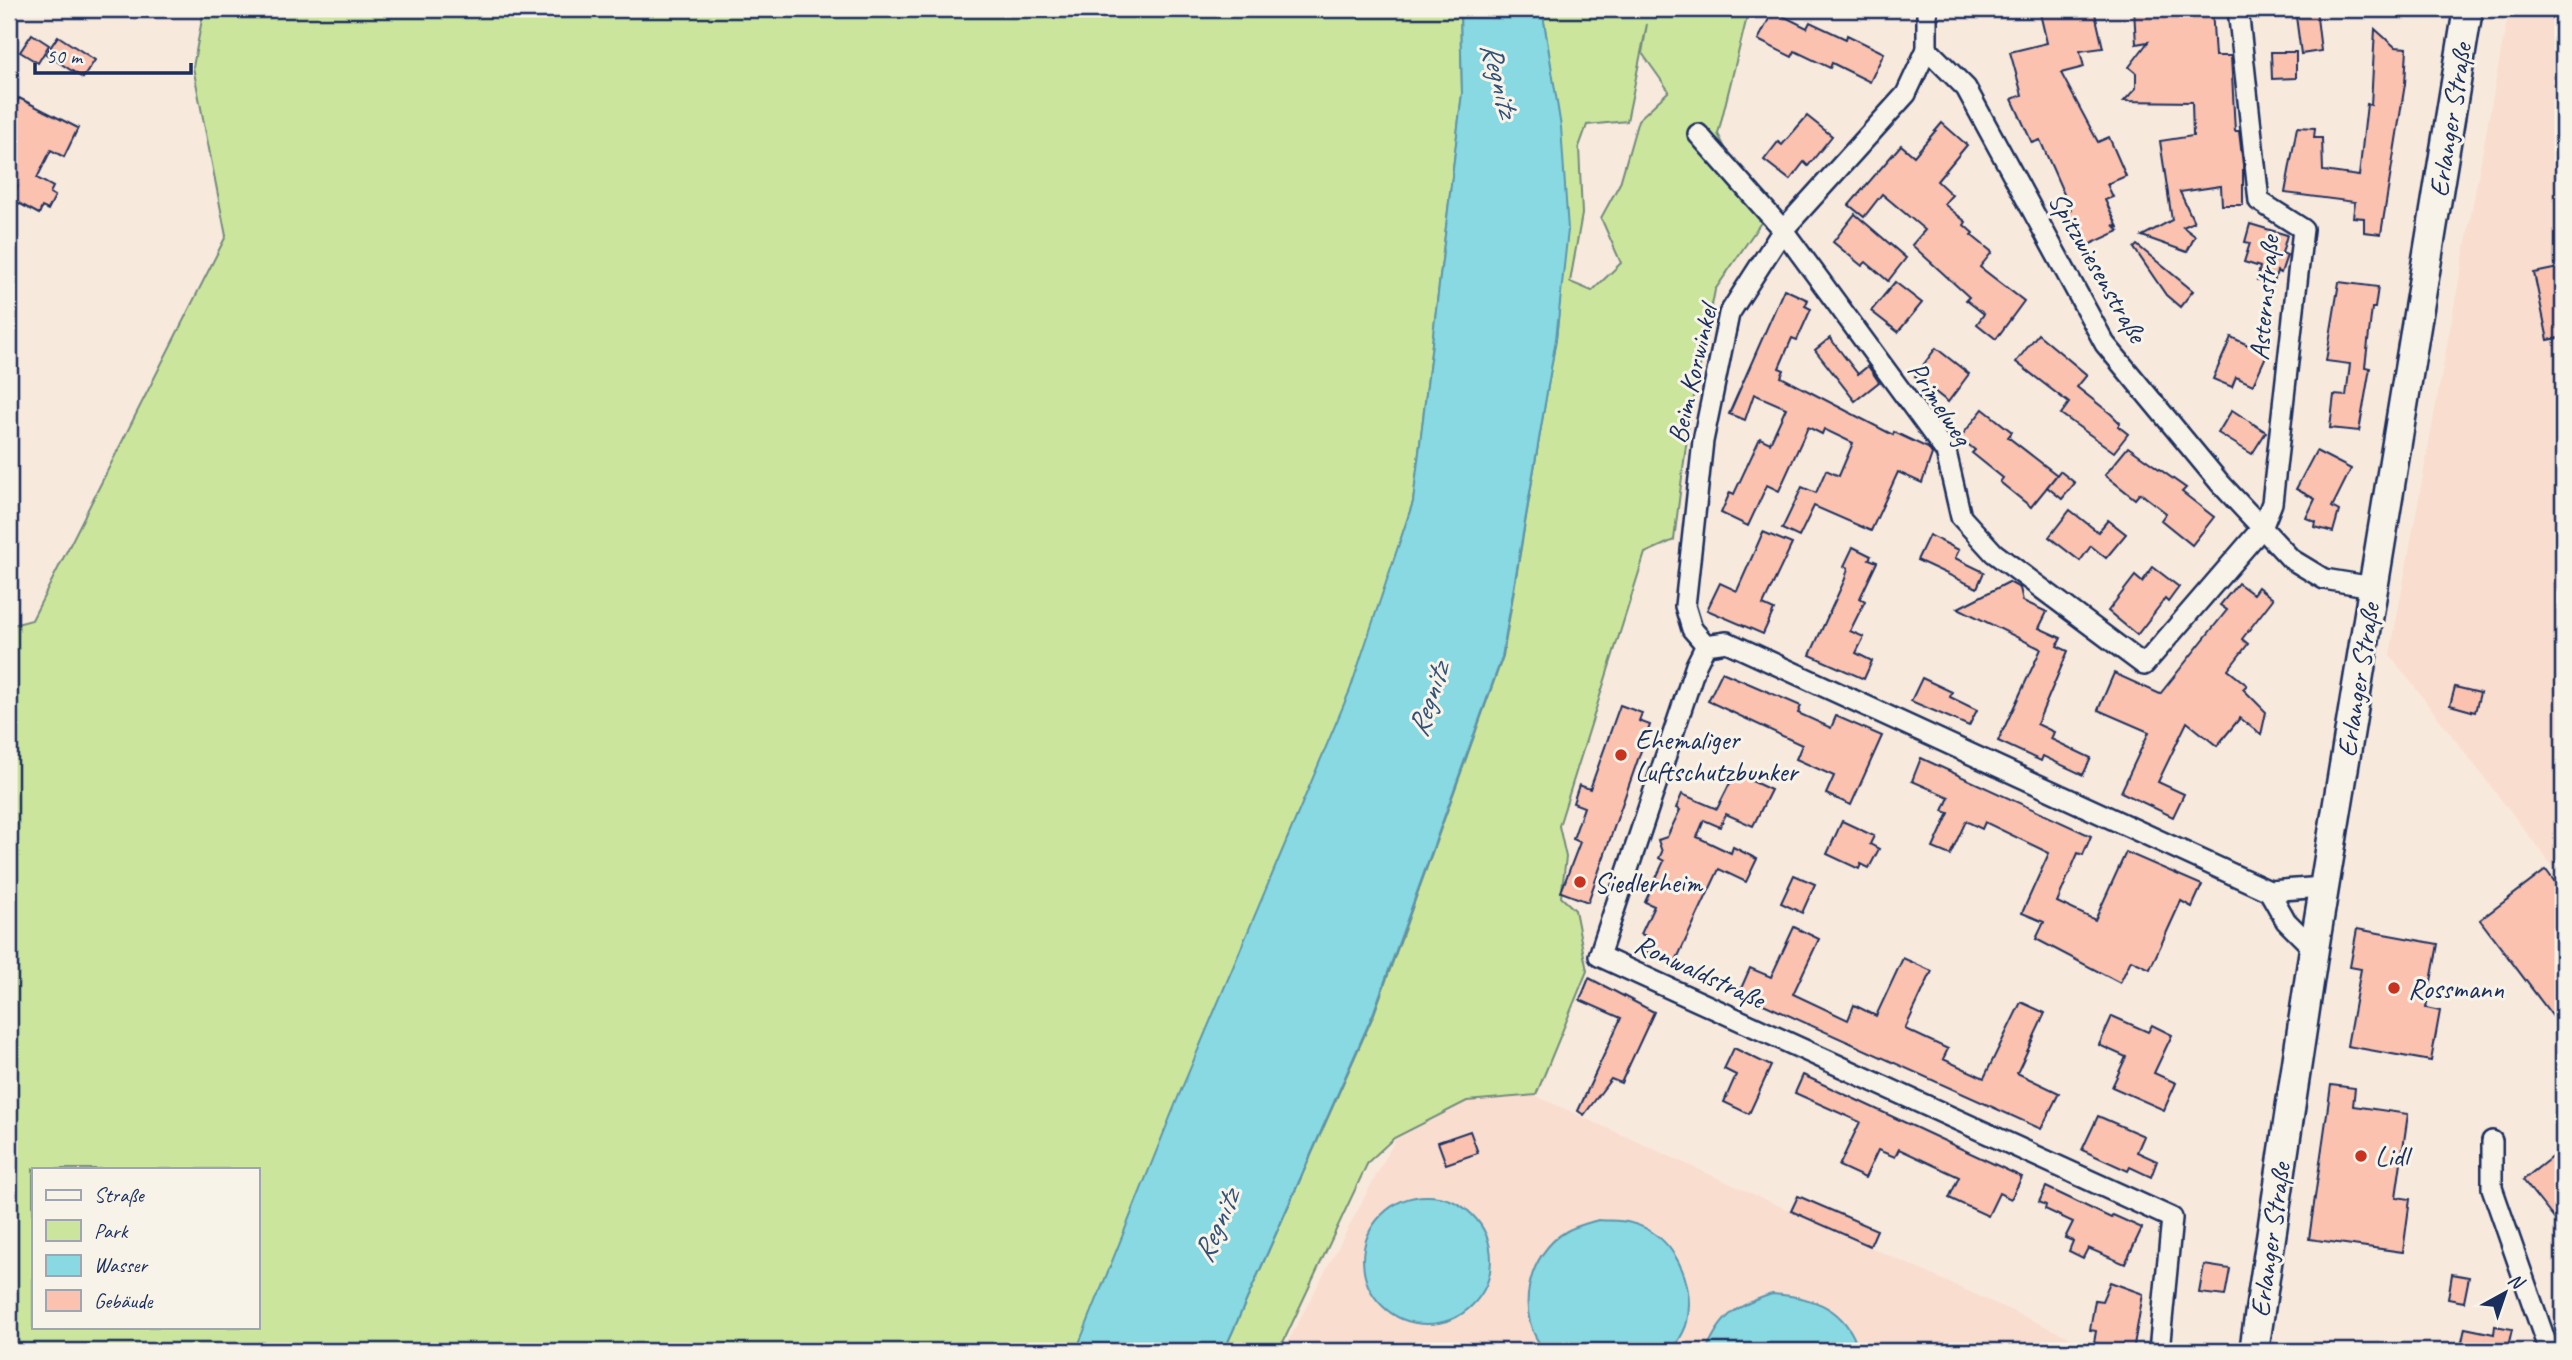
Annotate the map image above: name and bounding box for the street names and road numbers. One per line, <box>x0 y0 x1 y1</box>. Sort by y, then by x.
street label: Erlanger Straße <box>2421 39 2480 199</box>
street label: Spitzwiesenstraße <box>2041 186 2156 350</box>
street label: Asternstraße <box>2241 232 2287 362</box>
street label: Beim Korwinkel <box>1659 296 1726 446</box>
street label: Primelweg <box>1900 354 1981 453</box>
street label: Erlanger Straße <box>2329 599 2388 759</box>
street label: Ronwaldstraße <box>1629 926 1772 1017</box>
street label: Erlanger Straße <box>2242 1159 2298 1319</box>

